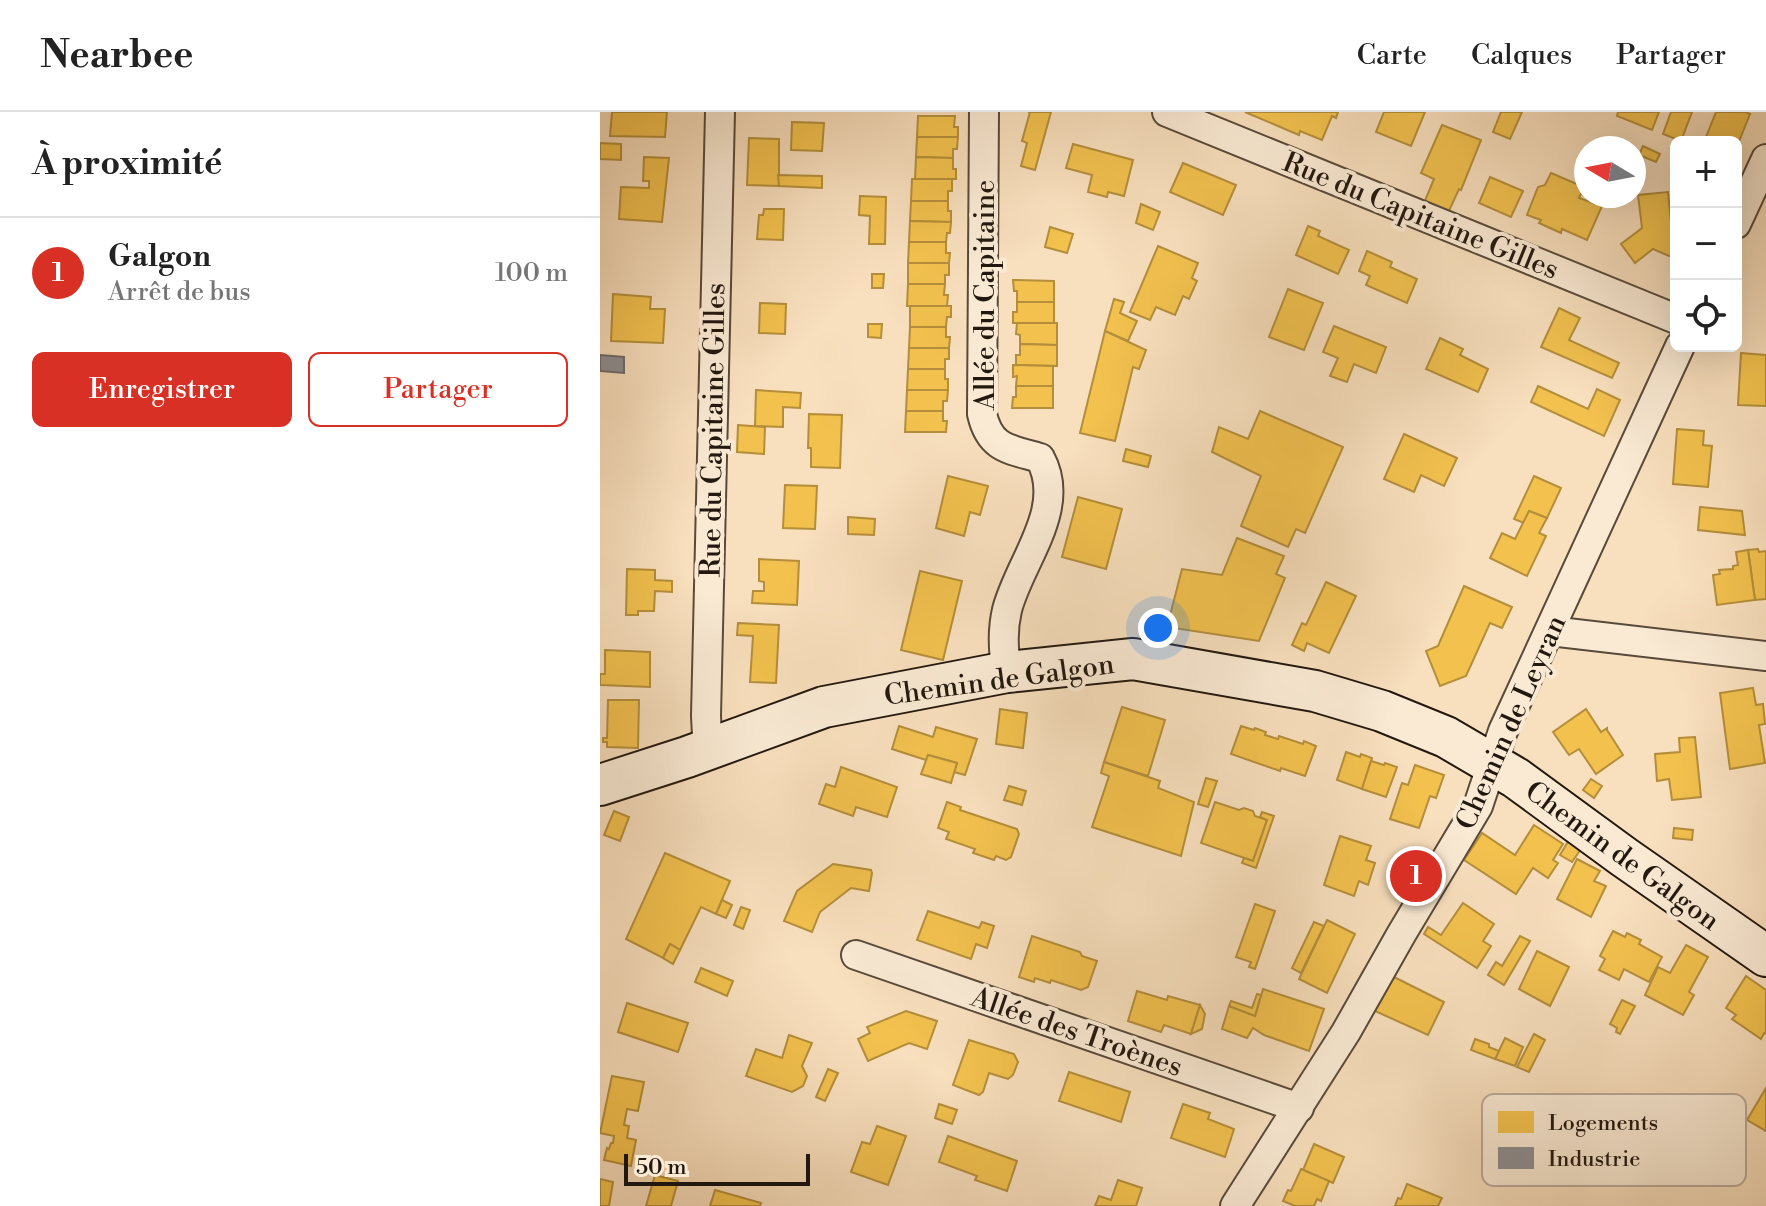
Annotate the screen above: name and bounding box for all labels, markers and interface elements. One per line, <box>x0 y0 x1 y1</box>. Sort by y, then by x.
text: Nearbee <box>40 32 193 79</box>
text: Carte <box>1357 38 1427 73</box>
text: Calques <box>1471 38 1572 73</box>
text: Partager <box>1616 38 1726 73</box>
north arrow <box>1574 136 1646 208</box>
map controls <box>1670 136 1742 352</box>
button: + <box>1670 136 1742 208</box>
text: À proximité <box>32 143 222 185</box>
street label: Rue du Capitaine Gilles <box>1277 145 1564 288</box>
street label: Allée du Capitaine <box>968 180 1003 411</box>
button: − <box>1670 208 1742 280</box>
text: Galgon <box>108 238 211 276</box>
text: 1 <box>52 257 64 289</box>
text: 100 m <box>495 257 568 289</box>
text: Arrêt de bus <box>108 276 251 308</box>
button: locate <box>1670 280 1742 352</box>
street label: Rue du Capitaine Gilles <box>693 282 734 578</box>
button: Enregistrer <box>32 352 292 427</box>
button: Partager <box>308 352 568 427</box>
your location <box>1138 608 1178 648</box>
street label: Chemin de Leyran <box>1448 610 1574 835</box>
street label: Chemin de Galgon <box>882 647 1117 714</box>
street label: Chemin de Galgon <box>1518 774 1727 939</box>
pin: 1 <box>1390 846 1442 906</box>
street label: Allée des Troènes <box>965 980 1187 1085</box>
legend <box>1482 1094 1746 1186</box>
text: Logements <box>1548 1110 1658 1137</box>
text: Industrie <box>1548 1146 1640 1173</box>
scale bar <box>624 1150 810 1186</box>
text: 50 m <box>636 1154 687 1181</box>

